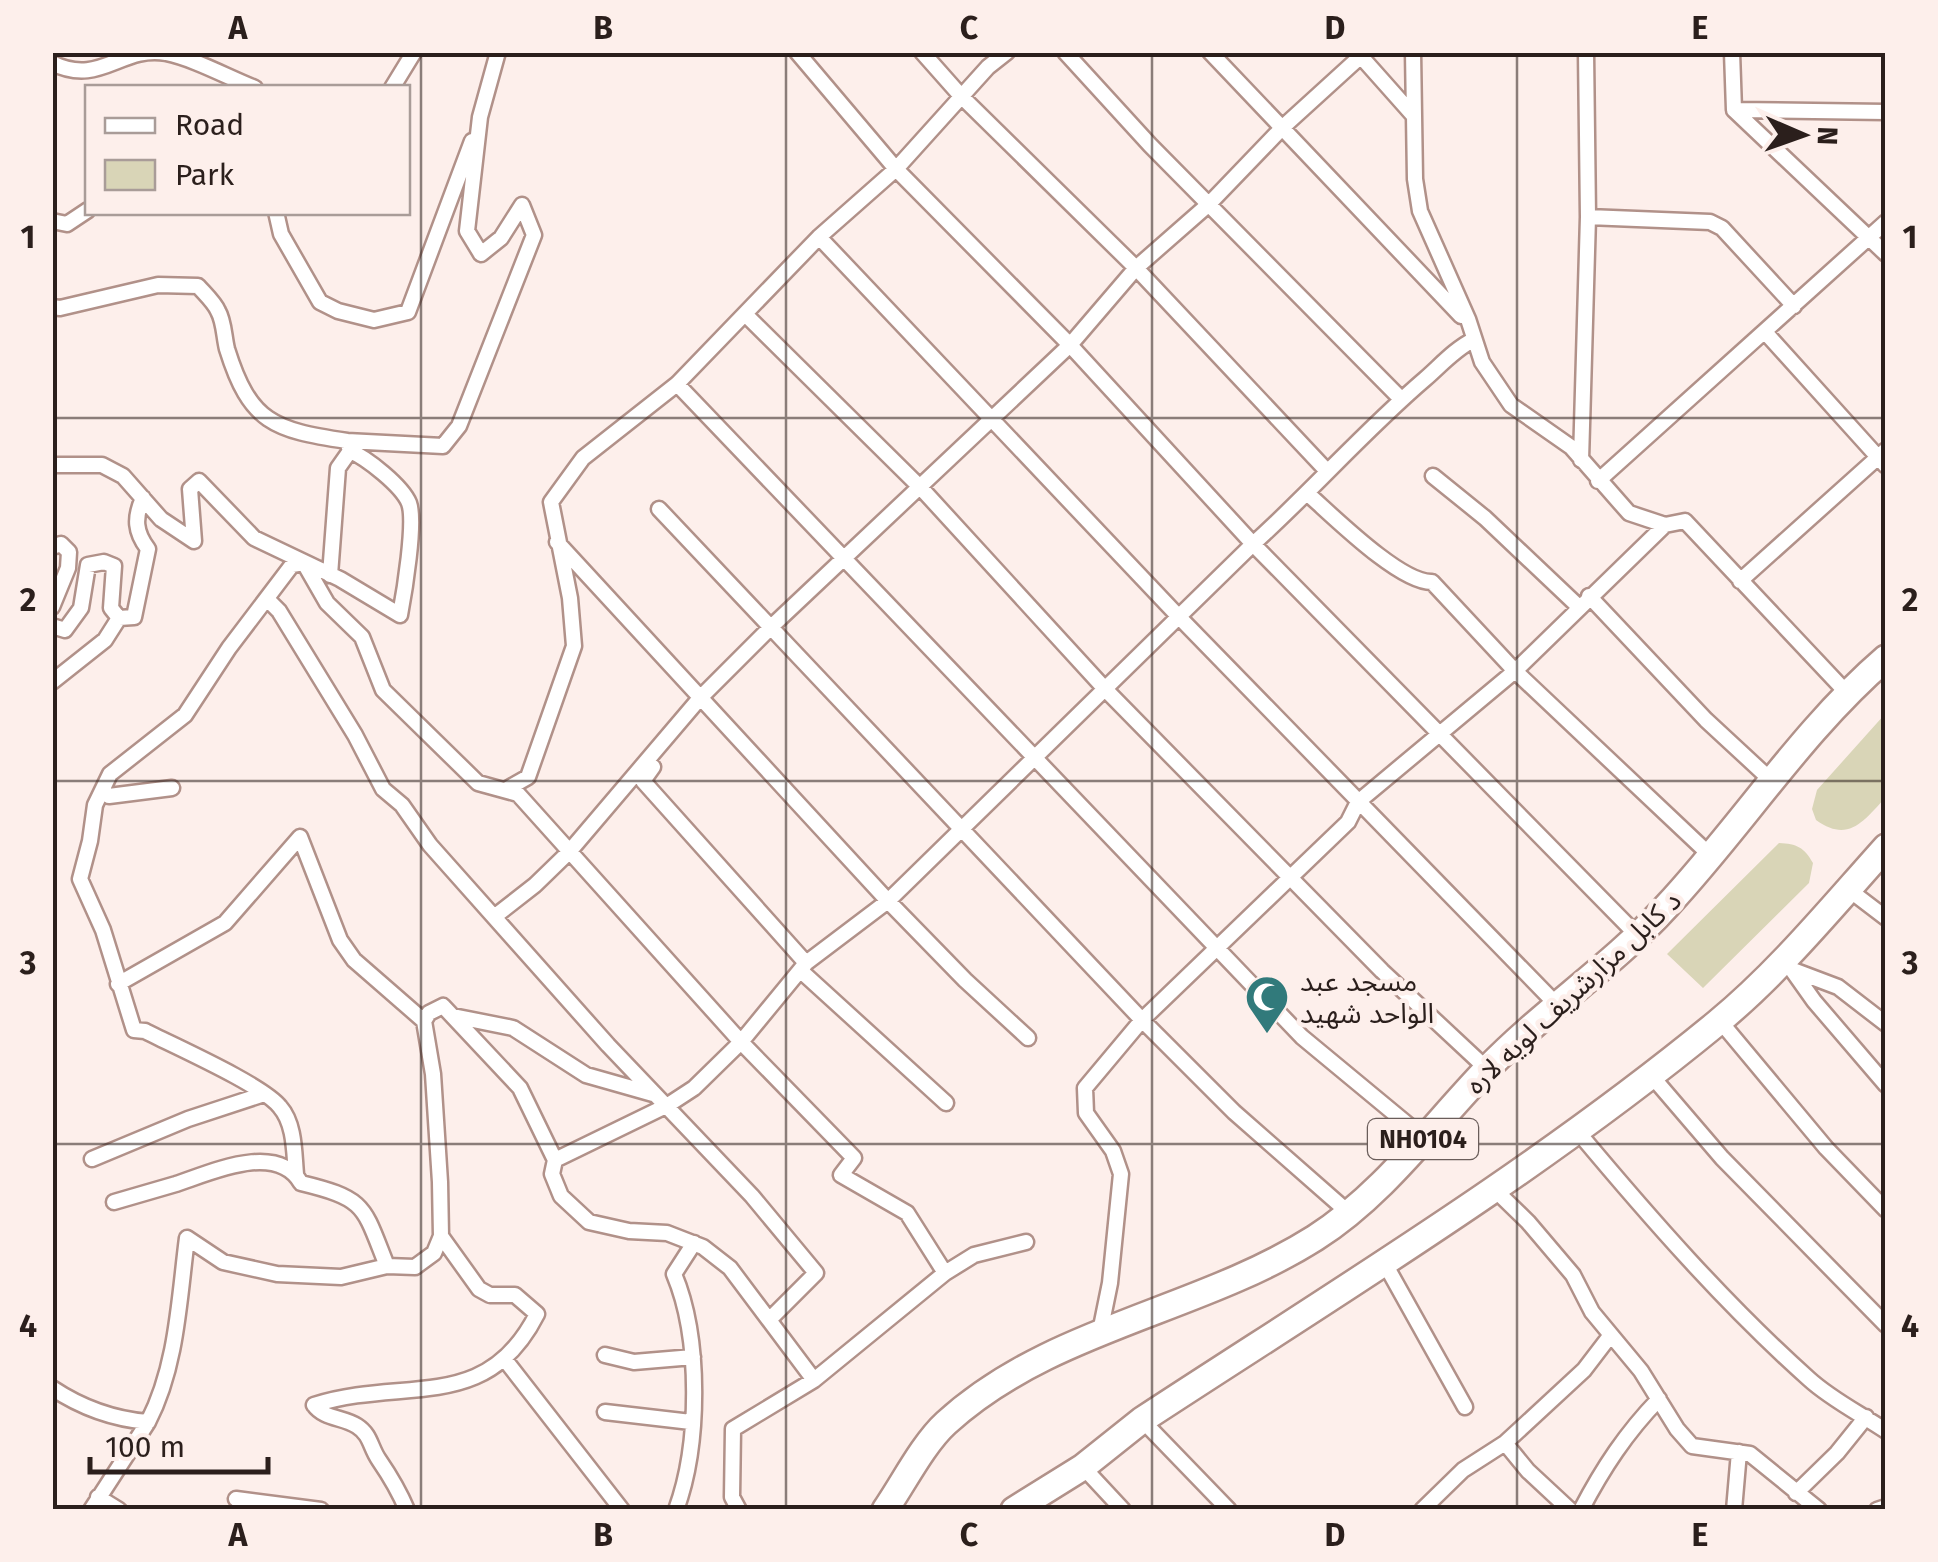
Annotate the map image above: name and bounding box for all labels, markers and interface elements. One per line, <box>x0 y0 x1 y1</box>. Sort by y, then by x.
text: A <box>228 9 249 47</box>
text: B <box>593 9 613 47</box>
text: C <box>960 9 979 47</box>
text: D <box>1325 9 1345 47</box>
text: E <box>1692 9 1708 47</box>
legend <box>85 85 410 215</box>
north arrow <box>1753 85 1853 185</box>
text: Road <box>175 107 244 143</box>
text: N <box>1811 126 1844 146</box>
text: Park <box>175 157 235 193</box>
text: 1 <box>21 218 35 256</box>
text: 1 <box>1903 218 1917 256</box>
text: 2 <box>20 581 36 619</box>
text: 2 <box>1902 581 1918 619</box>
street label: د کابل مزارشریف لویه لاره <box>1459 884 1688 1101</box>
text: 3 <box>19 944 36 982</box>
text: 3 <box>1901 944 1918 982</box>
place label: مسجد عبد الواحد شهید <box>1300 965 1434 1030</box>
mosque icon: مسجد عبد الواحد شهید <box>1244 974 1290 1035</box>
road number: NH0104 <box>1368 1119 1478 1159</box>
text: 4 <box>19 1307 37 1345</box>
text: 4 <box>1901 1307 1919 1345</box>
scale bar <box>90 1412 268 1474</box>
text: 100 m <box>105 1429 185 1465</box>
text: A <box>228 1516 249 1554</box>
text: B <box>593 1516 613 1554</box>
text: C <box>960 1516 979 1554</box>
text: D <box>1325 1516 1345 1554</box>
text: E <box>1692 1516 1708 1554</box>

